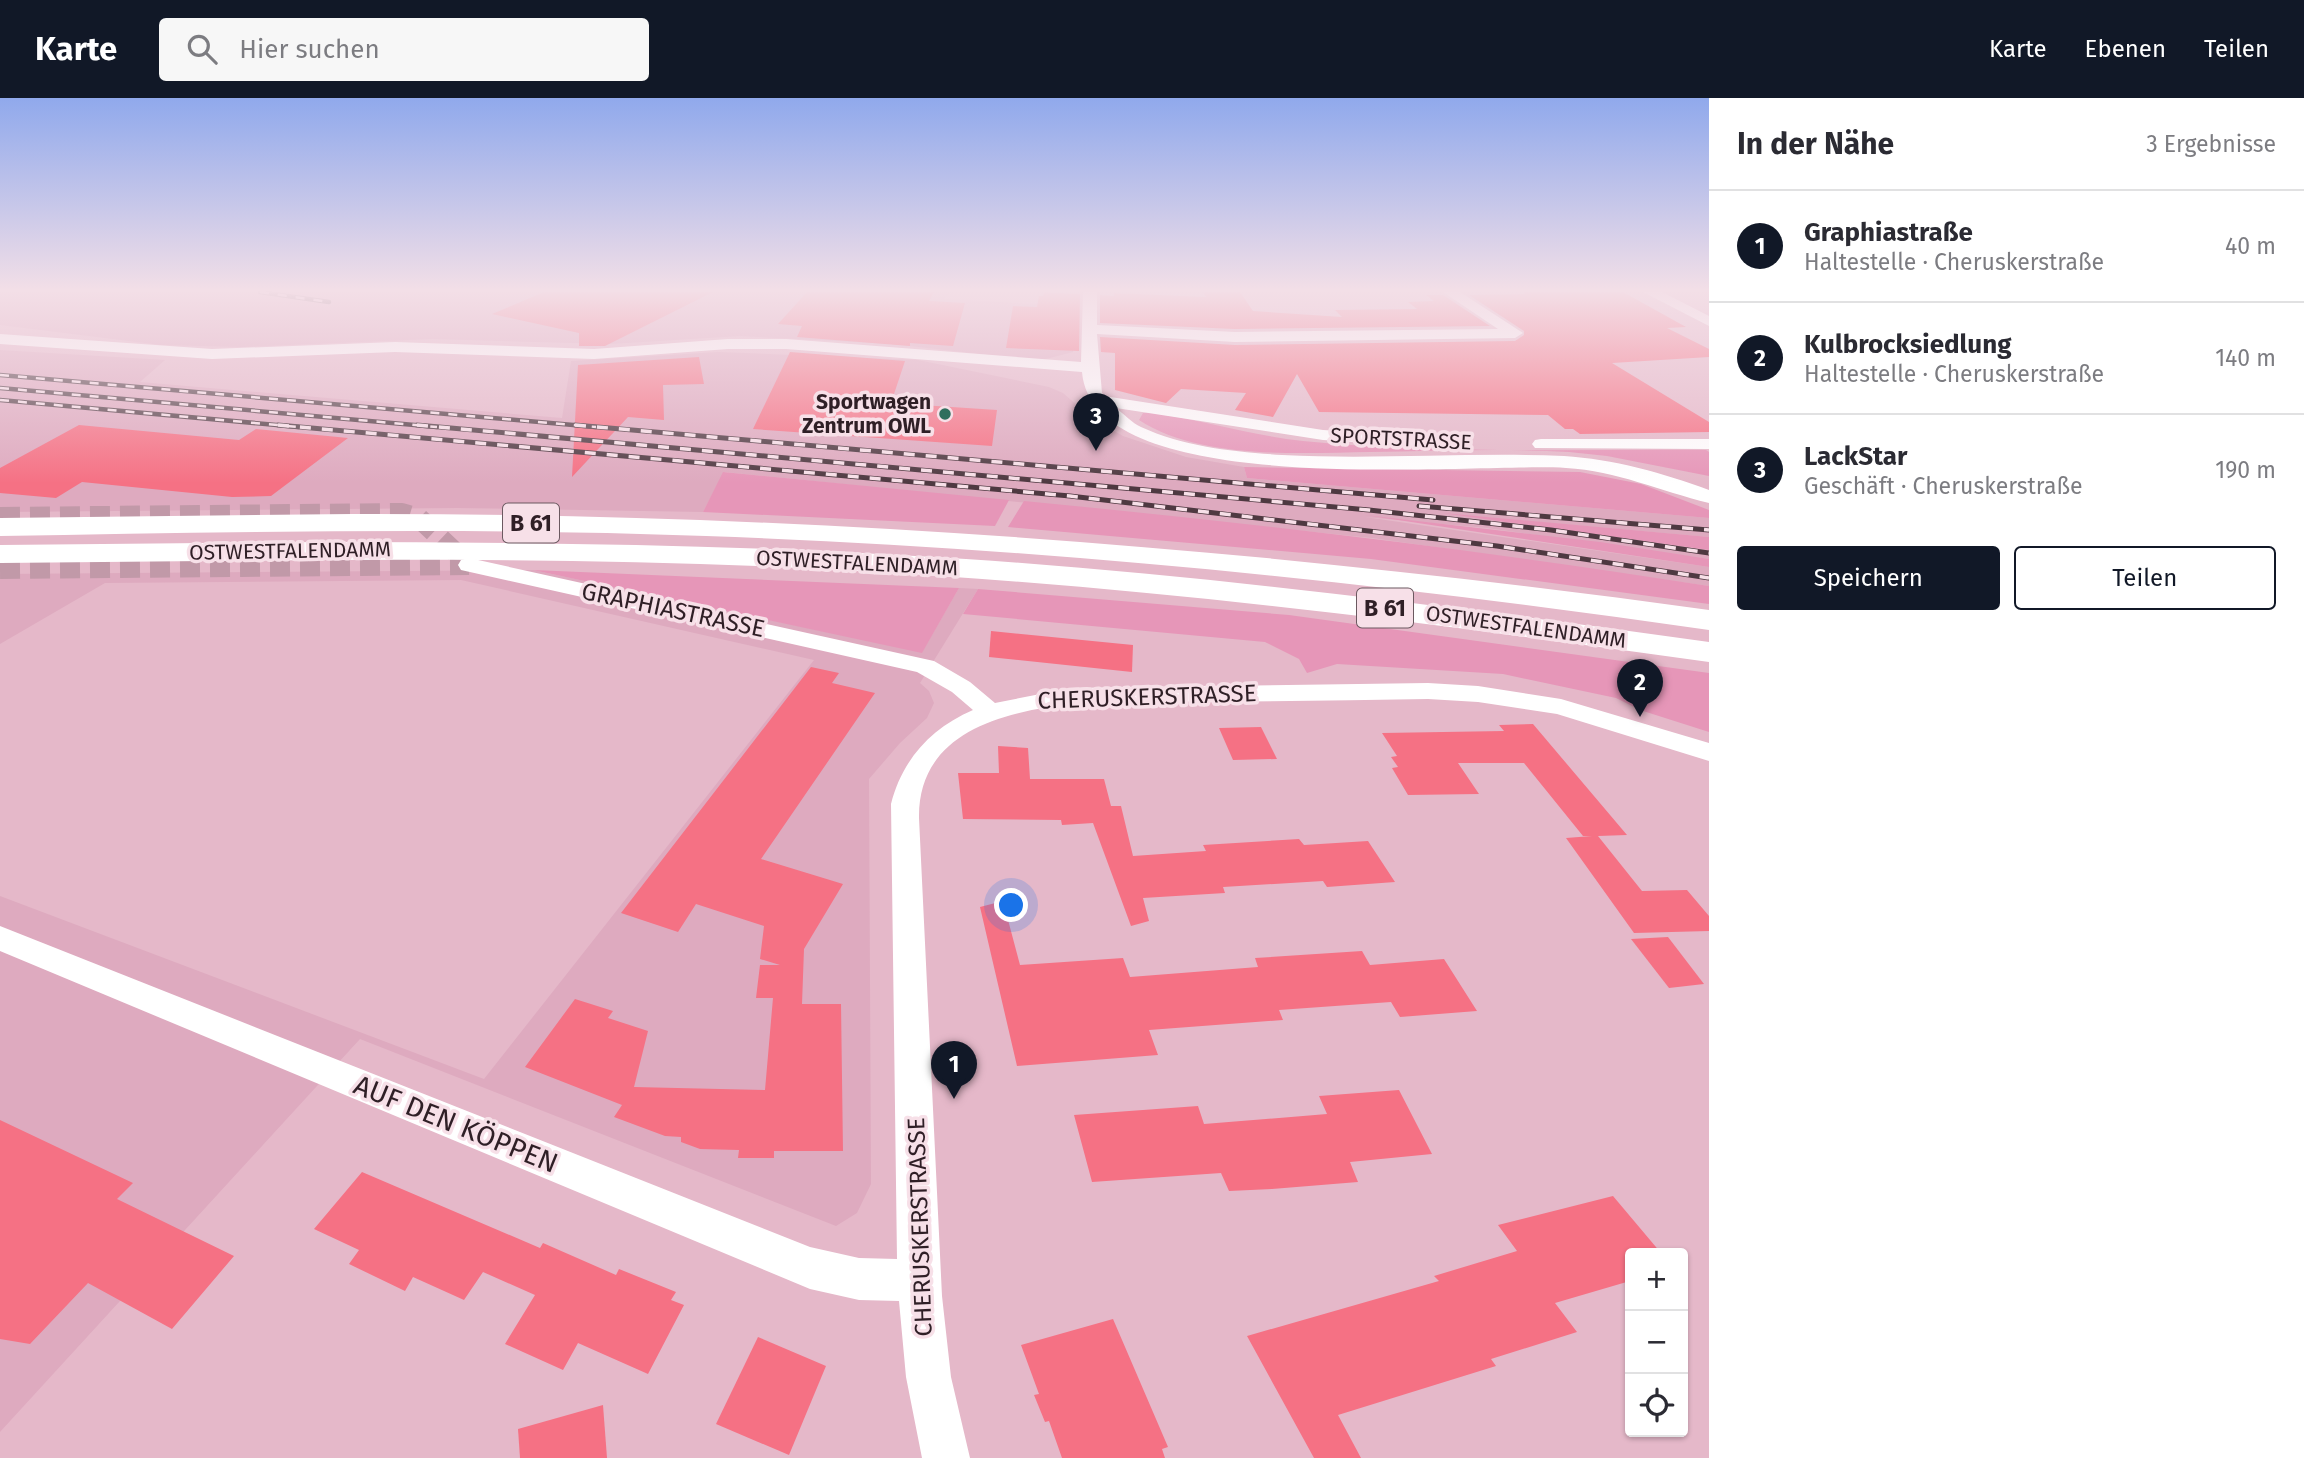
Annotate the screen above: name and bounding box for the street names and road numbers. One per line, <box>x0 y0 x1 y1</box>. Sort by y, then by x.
street label: SPORTSTRASSE <box>1330 422 1472 456</box>
road number: B 61 <box>503 504 559 542</box>
street label: OSTWESTFALENDAMM <box>189 536 391 566</box>
street label: OSTWESTFALENDAMM <box>755 545 959 581</box>
street label: GRAPHIASTRASSE <box>579 577 767 643</box>
road number: B 61 <box>1357 588 1413 628</box>
street label: OSTWESTFALENDAMM <box>1424 600 1628 654</box>
street label: CHERUSKERSTRASSE <box>1037 679 1257 715</box>
street label: AUF DEN KÖPPEN <box>349 1068 563 1180</box>
street label: CHERUSKERSTRASSE <box>902 1117 938 1337</box>

